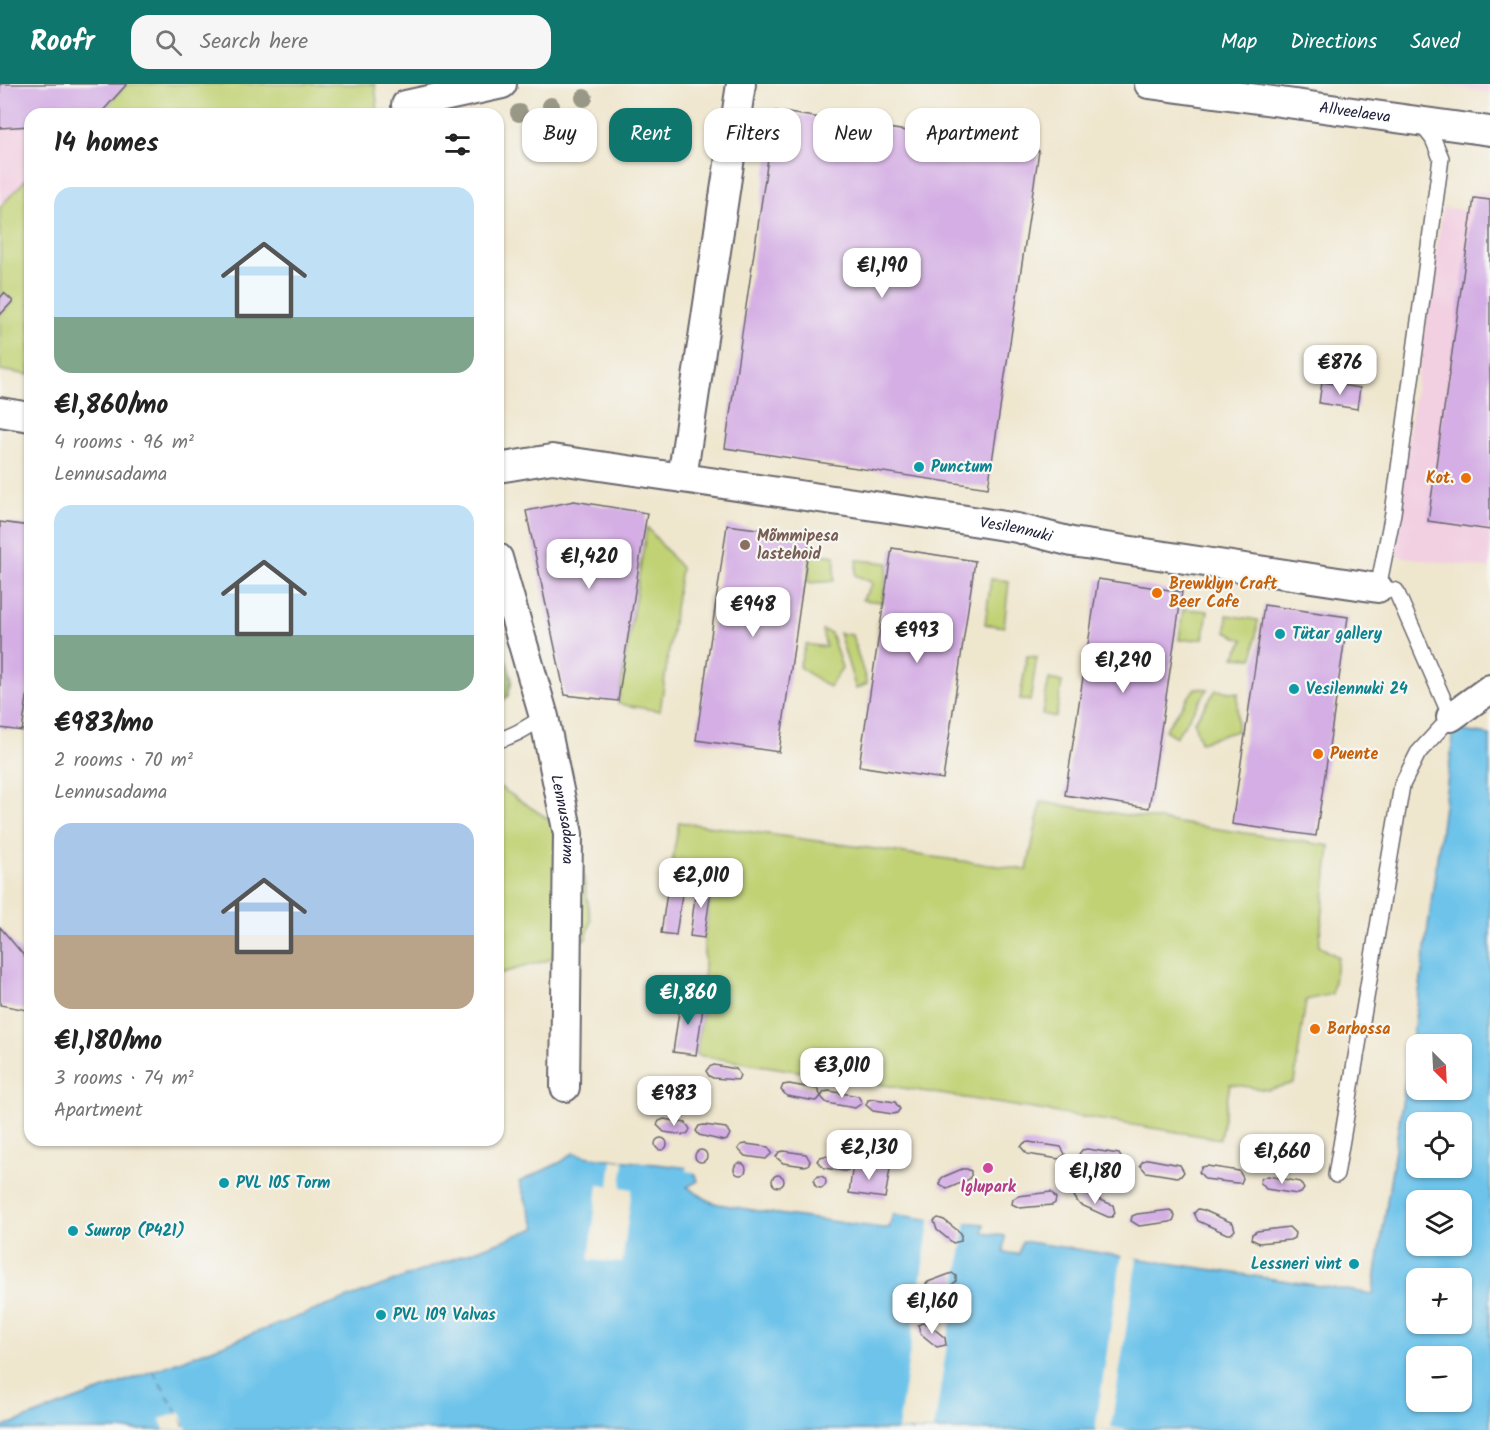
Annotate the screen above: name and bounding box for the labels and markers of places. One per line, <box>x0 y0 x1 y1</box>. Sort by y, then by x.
pin: €1,190 <box>833 248 931 299</box>
pin: €876 <box>1304 345 1376 396</box>
place label: Punctum <box>931 455 992 480</box>
marker: Punctum <box>912 460 926 474</box>
place label: Kot. <box>1426 466 1454 491</box>
marker: Kot. <box>1459 471 1473 485</box>
place label: Mõmmipesa lastehoid <box>757 524 839 567</box>
marker: Mõmmipesa lastehoid <box>738 538 752 552</box>
pin: €1,420 <box>540 539 638 590</box>
place label: Brewklyn Craft Beer Cafe <box>1169 572 1278 615</box>
marker: Brewklyn Craft Beer Cafe <box>1150 586 1164 600</box>
pin: €948 <box>717 587 789 638</box>
pin: €993 <box>881 613 953 664</box>
place label: Tütar gallery <box>1292 622 1383 647</box>
marker: Tütar gallery <box>1273 627 1287 641</box>
pin: €1,290 <box>1074 643 1172 694</box>
place label: Vesilennuki 24 <box>1306 677 1408 702</box>
marker: Vesilennuki 24 <box>1287 682 1301 696</box>
place label: Puente <box>1330 742 1378 767</box>
marker: Puente <box>1311 747 1325 761</box>
pin: €2,010 <box>652 858 750 909</box>
pin: €1,860 <box>639 975 737 1026</box>
place label: Barbossa <box>1327 1017 1390 1042</box>
marker: Barbossa <box>1308 1022 1322 1036</box>
pin: €3,010 <box>793 1048 891 1099</box>
pin: €983 <box>638 1076 710 1127</box>
pin: €2,130 <box>820 1130 918 1181</box>
pin: €1,660 <box>1233 1134 1331 1185</box>
pin: €1,180 <box>1046 1154 1144 1205</box>
marker: Iglupark <box>981 1161 995 1175</box>
place label: PVL 105 Torm <box>236 1171 330 1196</box>
place label: Iglupark <box>960 1175 1017 1200</box>
marker: PVL 105 Torm <box>217 1176 231 1190</box>
place label: Suurop (P421) <box>85 1219 185 1244</box>
marker: Suurop (P421) <box>66 1224 80 1238</box>
place label: Lessneri vint <box>1251 1252 1343 1277</box>
marker: Lessneri vint <box>1347 1257 1361 1271</box>
pin: €1,160 <box>883 1284 981 1335</box>
place label: PVL 109 Valvas <box>393 1303 496 1328</box>
marker: PVL 109 Valvas <box>374 1308 388 1322</box>

